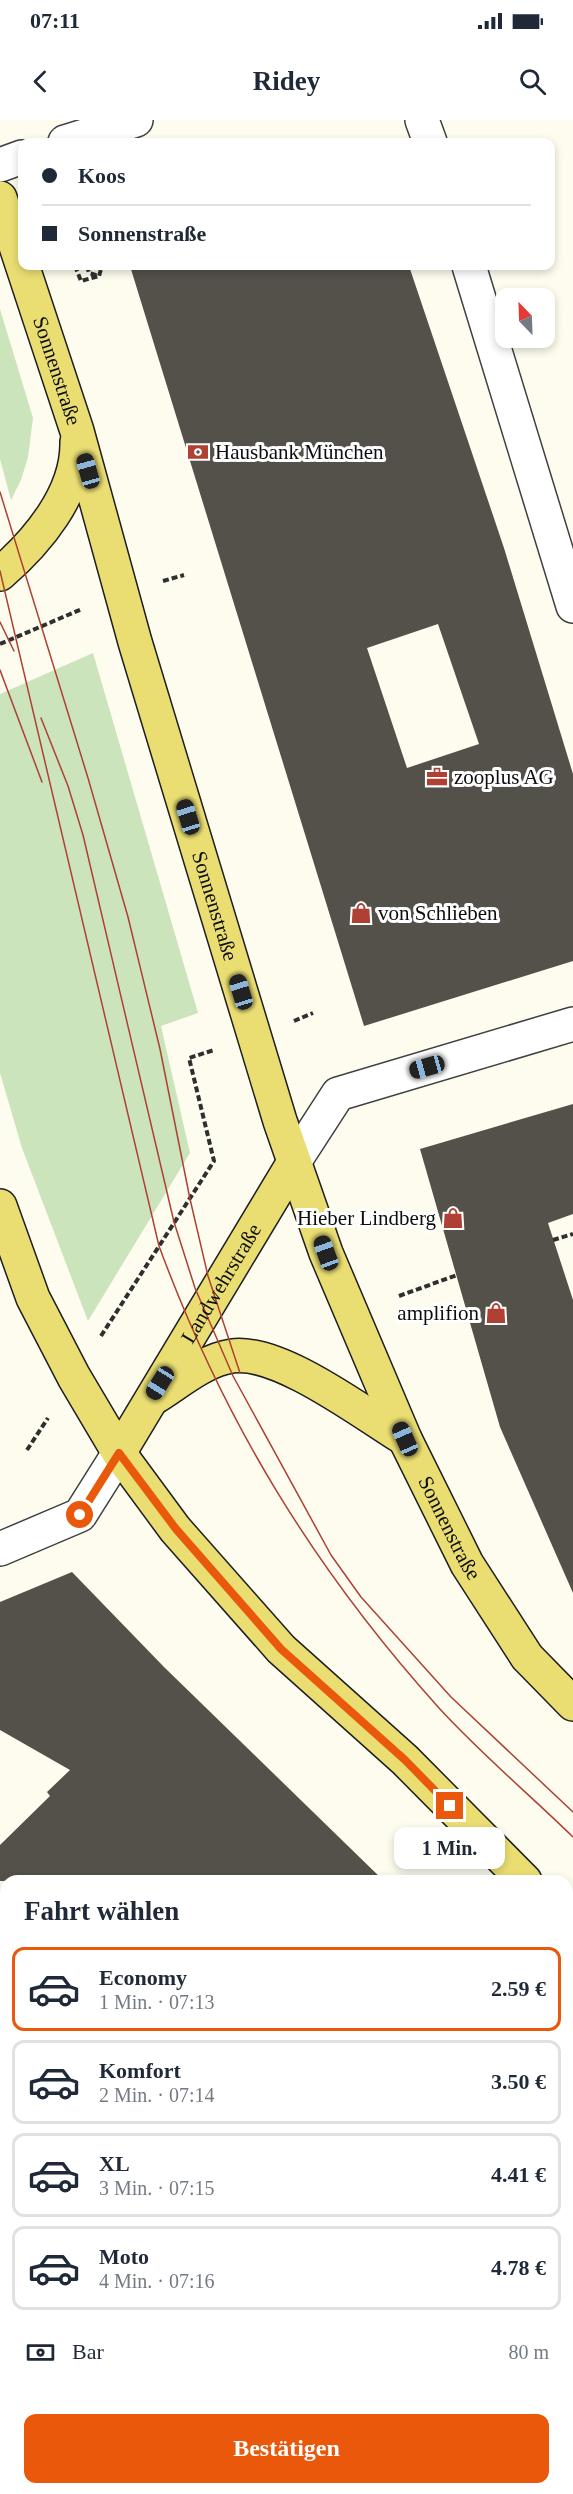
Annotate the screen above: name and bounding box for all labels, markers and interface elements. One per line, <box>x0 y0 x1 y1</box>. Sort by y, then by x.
text: 07:11 <box>30 8 80 33</box>
icon: back <box>24 65 57 98</box>
icon: search <box>516 65 549 98</box>
text: Ridey <box>253 66 320 96</box>
text: Koos <box>78 163 126 188</box>
text: Sonnenstraße <box>78 221 206 246</box>
north arrow <box>495 288 555 348</box>
map controls <box>495 288 555 348</box>
street label: Sonnenstraße <box>28 313 86 428</box>
bank icon: Hausbank München <box>186 440 210 464</box>
place label: Hausbank München <box>215 440 384 464</box>
car <box>74 451 102 491</box>
office icon: zooplus AG <box>425 765 449 789</box>
place label: zooplus AG <box>454 765 554 789</box>
car <box>174 797 202 837</box>
street label: Sonnenstraße <box>187 848 243 964</box>
shop icon: von Schlieben <box>349 901 373 925</box>
place label: von Schlieben <box>378 901 498 925</box>
car <box>227 972 255 1012</box>
car <box>407 1053 447 1081</box>
place label: Hieber Lindberg <box>297 1206 436 1230</box>
shop icon: Hieber Lindberg <box>441 1206 465 1230</box>
street label: Landwehrstraße <box>176 1219 266 1347</box>
car <box>311 1233 341 1273</box>
place label: amplifion <box>397 1301 479 1325</box>
shop icon: amplifion <box>484 1301 508 1325</box>
car <box>143 1363 177 1403</box>
car <box>389 1419 421 1459</box>
street label: Sonnenstraße <box>413 1472 486 1584</box>
route start <box>66 1501 93 1528</box>
route end <box>436 1792 463 1819</box>
callout: 1 Min. <box>394 1827 506 1869</box>
text: 1 Min. <box>422 1837 477 1859</box>
text: Fahrt wählen <box>24 1896 179 1926</box>
icon: car <box>27 1962 81 2016</box>
text: Economy <box>99 1965 187 1990</box>
text: 2.59 € <box>491 1976 546 2001</box>
text: 1 Min. · 07:13 <box>99 1991 215 2013</box>
icon: car <box>27 2055 81 2109</box>
text: Komfort <box>99 2058 181 2083</box>
text: 3.50 € <box>491 2069 546 2094</box>
text: 2 Min. · 07:14 <box>99 2084 215 2106</box>
icon: car <box>27 2148 81 2202</box>
text: XL <box>99 2151 130 2176</box>
text: 4.41 € <box>491 2162 546 2187</box>
text: 3 Min. · 07:15 <box>99 2177 215 2199</box>
icon: car <box>27 2241 81 2295</box>
text: Moto <box>99 2244 149 2269</box>
text: 4.78 € <box>491 2255 546 2280</box>
text: 4 Min. · 07:16 <box>99 2270 215 2292</box>
icon: cash <box>24 2336 57 2369</box>
text: Bar <box>72 2339 104 2364</box>
text: 80 m <box>508 2341 549 2363</box>
button: Bestätigen <box>24 2414 549 2483</box>

